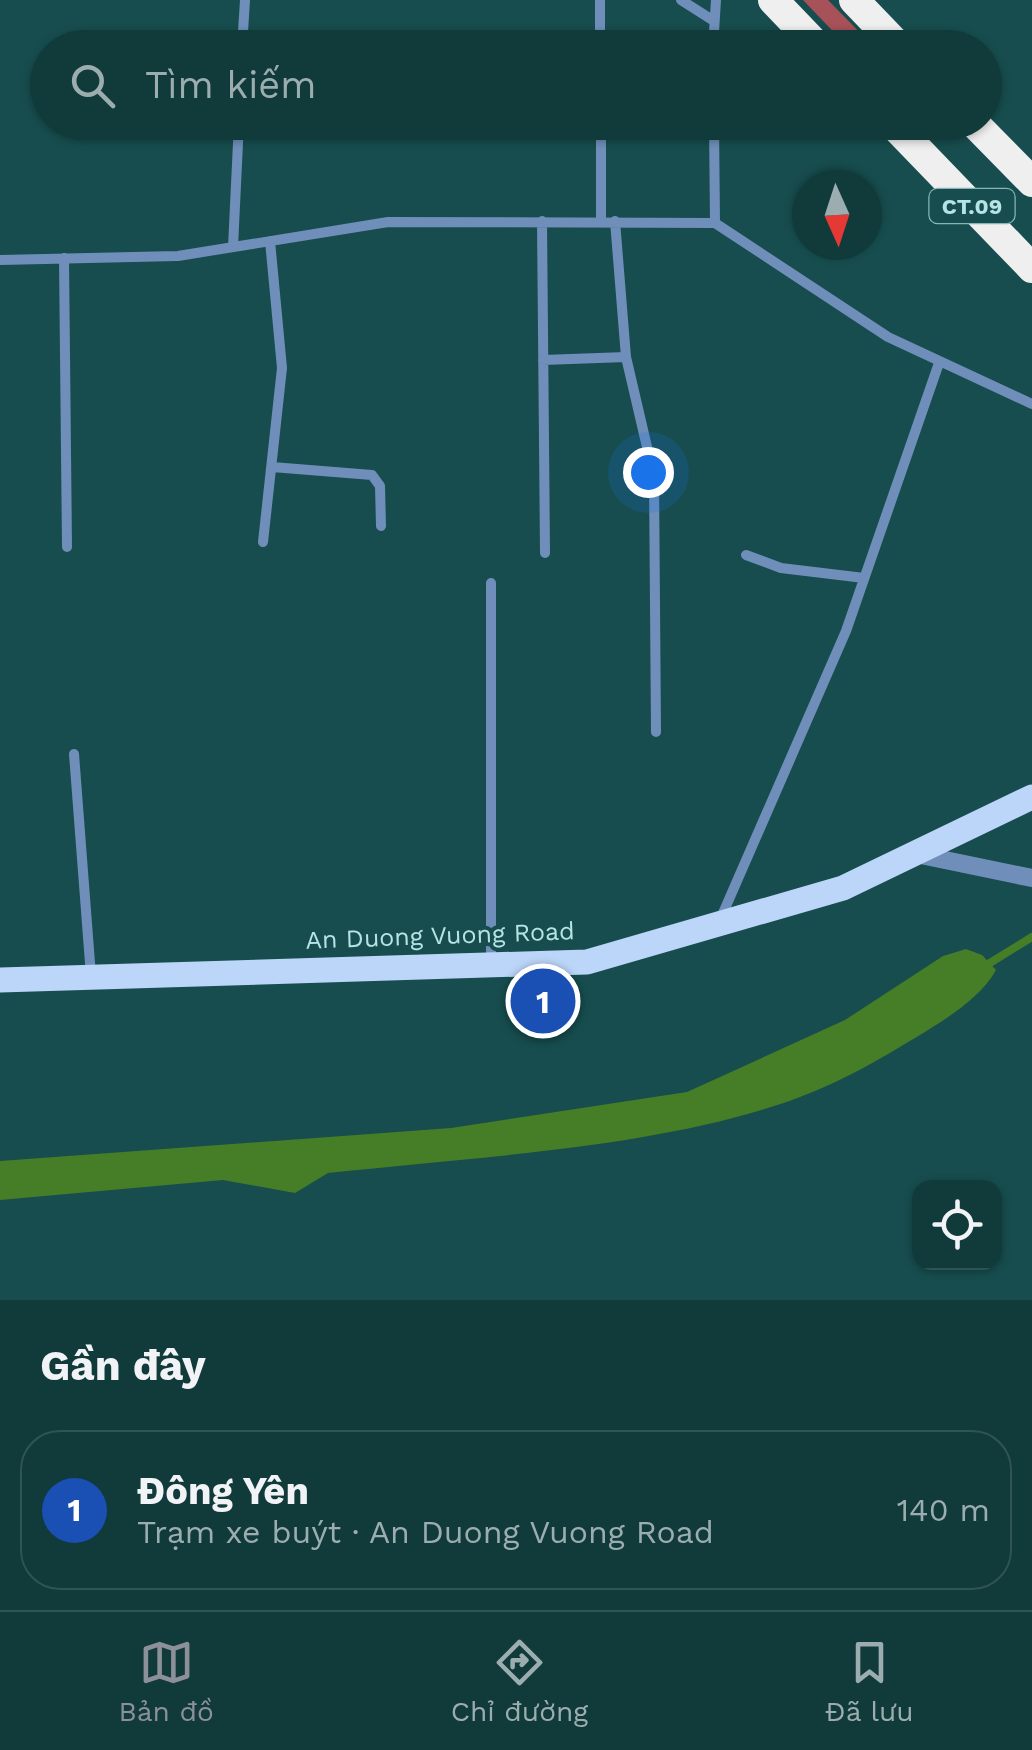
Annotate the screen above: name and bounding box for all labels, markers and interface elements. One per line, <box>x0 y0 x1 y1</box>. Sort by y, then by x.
search box <box>30 30 1002 140</box>
icon: search <box>65 58 120 113</box>
text: Tìm kiếm <box>145 63 316 107</box>
north arrow <box>792 170 882 260</box>
road number: CT.09 <box>930 189 1014 223</box>
your location <box>623 447 674 498</box>
street label: An Duong Vuong Road <box>305 916 575 955</box>
pin: 1 <box>510 964 576 1038</box>
map controls <box>912 1180 1002 1270</box>
button: locate <box>912 1180 1002 1270</box>
text: Gần đây <box>40 1341 206 1390</box>
text: Đông Yên <box>137 1469 309 1513</box>
text: 1 <box>68 1491 81 1529</box>
text: 140 m <box>897 1491 990 1529</box>
text: Trạm xe buýt · An Duong Vuong Road <box>137 1513 714 1551</box>
tab: Bản đồ <box>118 1635 214 1728</box>
tab: Chỉ đường <box>451 1635 588 1728</box>
tab: Đã lưu <box>825 1635 914 1728</box>

